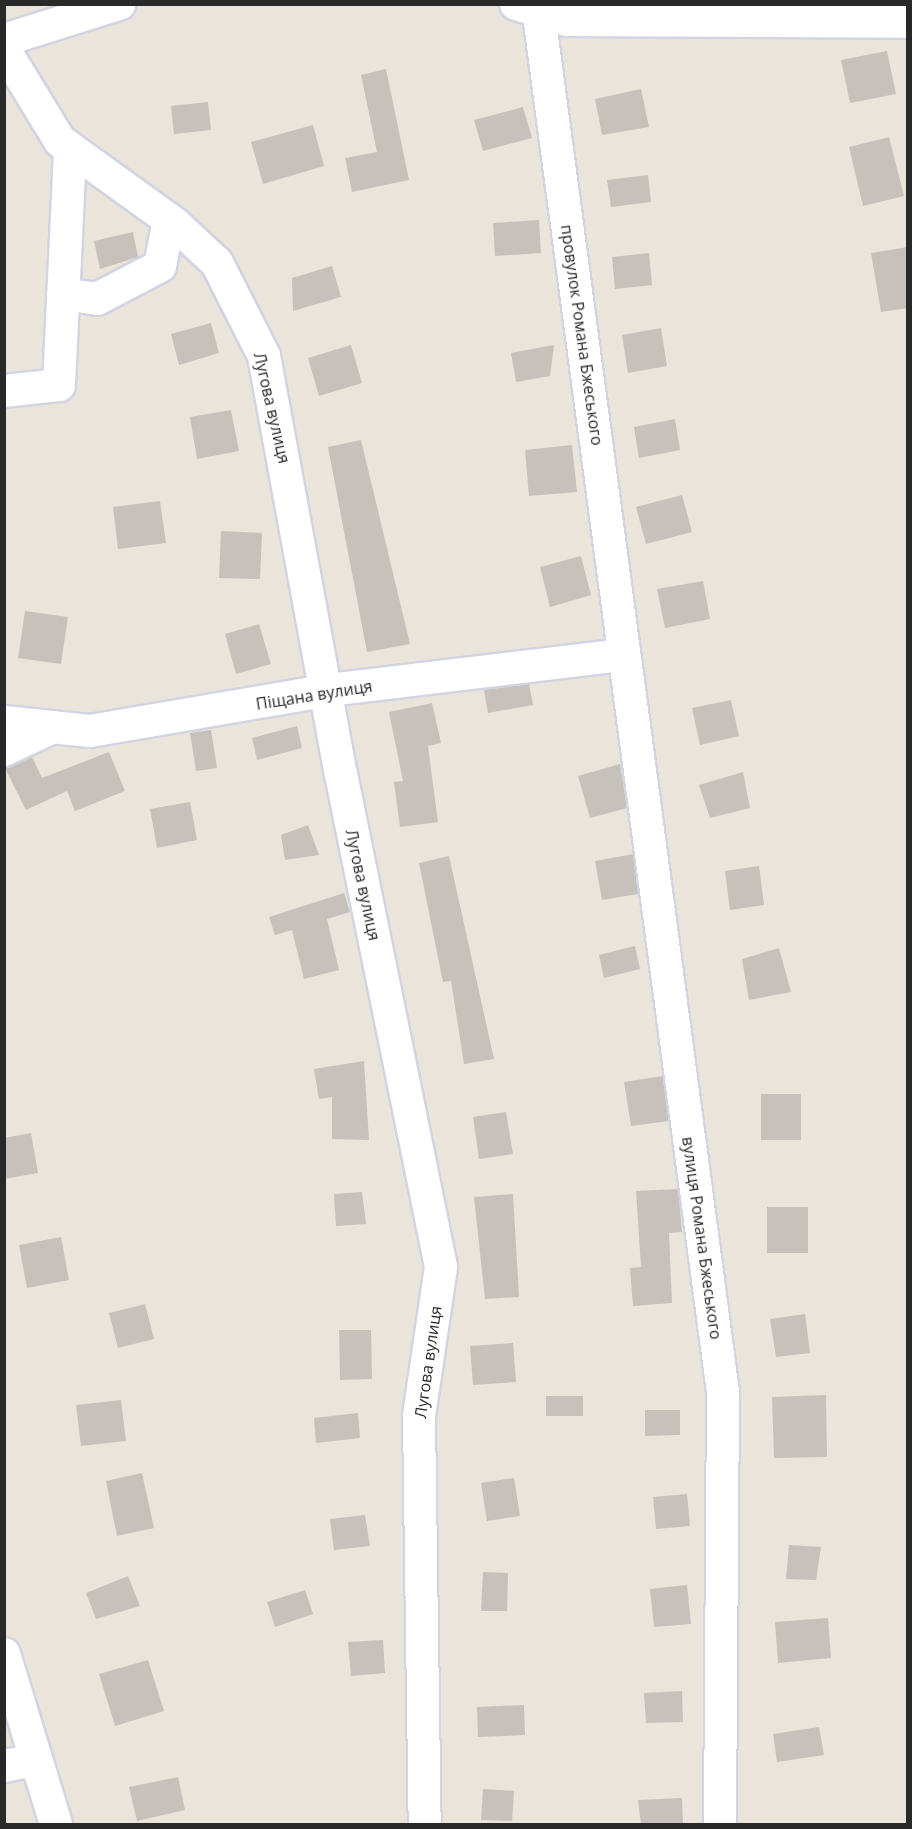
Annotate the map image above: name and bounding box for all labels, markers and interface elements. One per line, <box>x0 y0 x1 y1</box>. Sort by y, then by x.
street label: провулок Романа Бжеського <box>557 223 607 447</box>
street label: Лугова вулиця <box>250 351 294 465</box>
street label: Піщана вулиця <box>254 676 374 714</box>
street label: Лугова вулиця <box>342 828 384 942</box>
street label: вулиця Романа Бжеського <box>678 1135 726 1341</box>
street label: Лугова вулиця <box>411 1305 445 1419</box>

